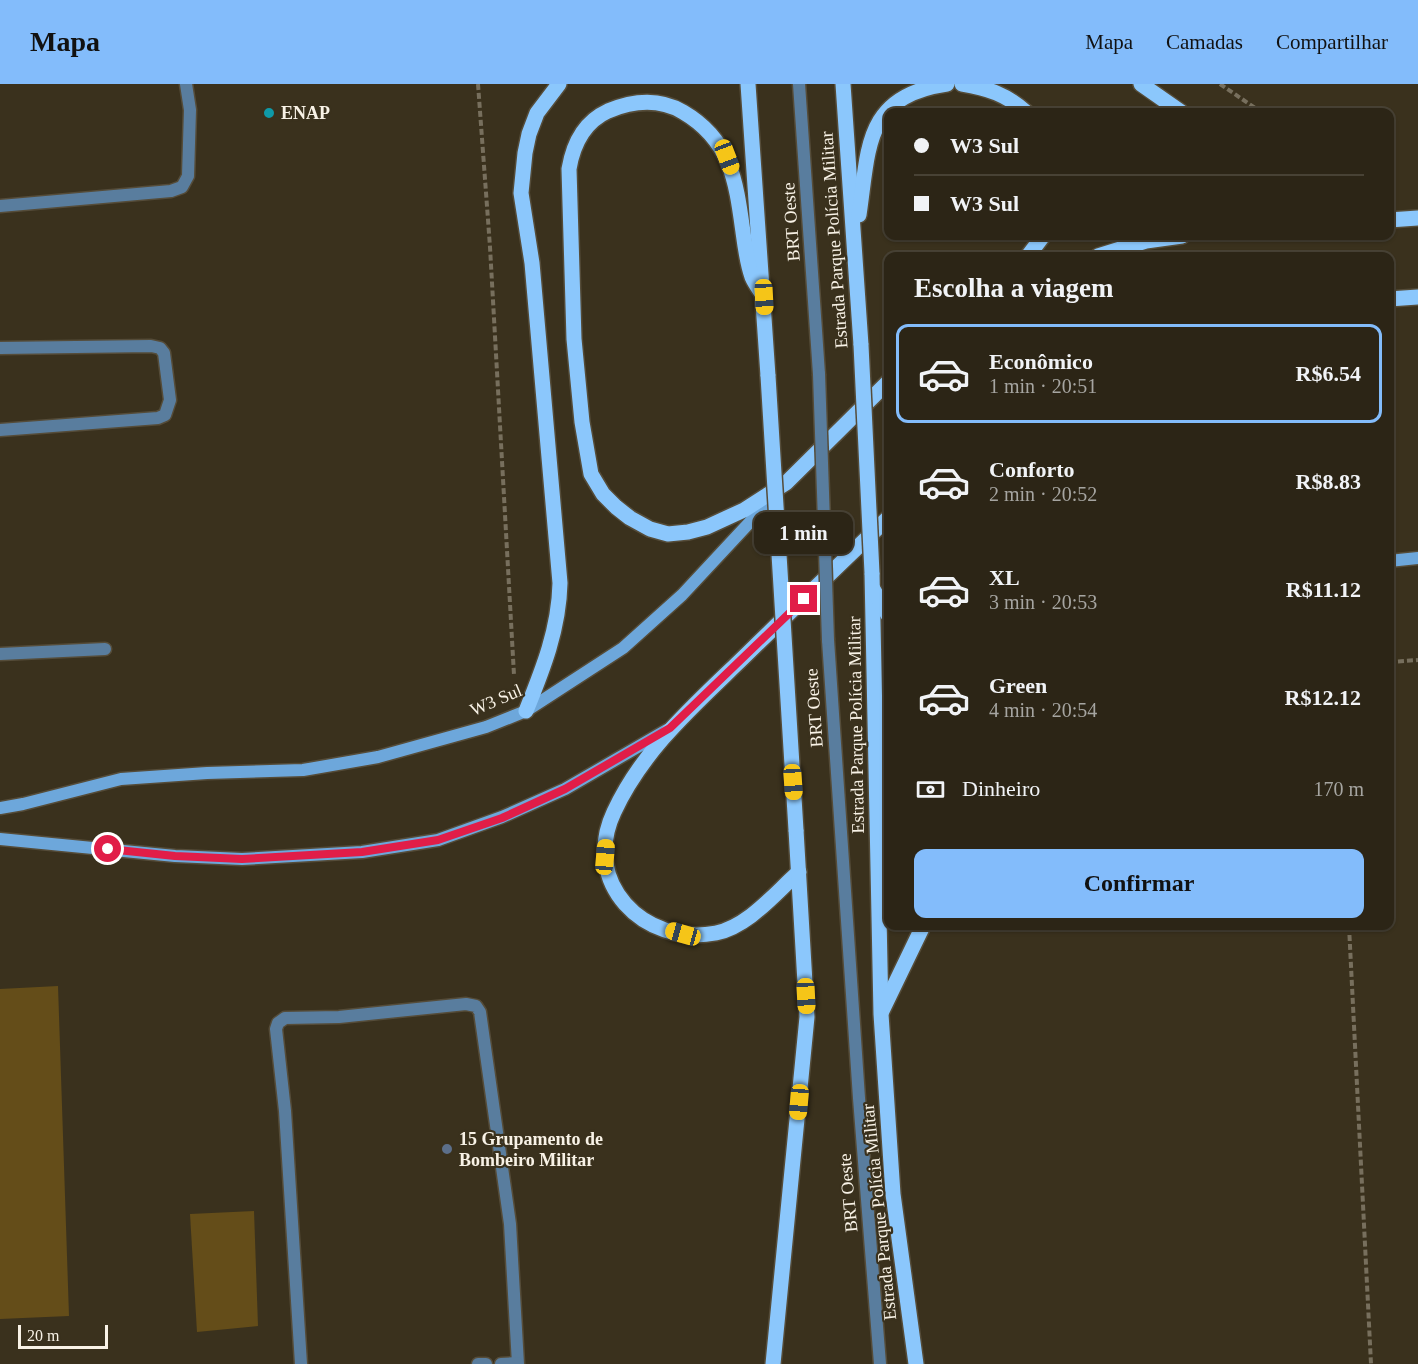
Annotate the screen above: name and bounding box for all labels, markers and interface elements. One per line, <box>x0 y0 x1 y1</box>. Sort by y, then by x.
text: Mapa <box>30 26 100 57</box>
text: Mapa <box>1085 30 1133 54</box>
text: Camadas <box>1166 30 1243 54</box>
text: Compartilhar <box>1276 30 1388 54</box>
place label: ENAP <box>281 103 330 123</box>
marker: ENAP <box>262 106 276 120</box>
street label: Estrada Parque Polícia Militar <box>816 131 852 349</box>
text: W3 Sul <box>950 133 1019 158</box>
car <box>712 137 742 177</box>
street label: BRT Oeste <box>778 182 804 262</box>
text: W3 Sul <box>950 191 1019 216</box>
text: Escolha a viagem <box>914 273 1114 303</box>
car <box>754 279 774 315</box>
icon: car <box>917 347 971 401</box>
text: Econômico <box>989 349 1093 374</box>
text: R$6.54 <box>1296 361 1361 386</box>
text: 1 min · 20:51 <box>989 375 1097 397</box>
icon: car <box>917 455 971 509</box>
text: Conforto <box>989 457 1075 482</box>
text: R$8.83 <box>1296 469 1361 494</box>
text: 2 min · 20:52 <box>989 483 1097 505</box>
callout: 1 min <box>754 512 854 554</box>
text: 1 min <box>779 522 828 544</box>
icon: car <box>917 563 971 617</box>
text: XL <box>989 565 1020 590</box>
text: R$11.12 <box>1286 577 1361 602</box>
route end <box>790 585 817 612</box>
text: 3 min · 20:53 <box>989 591 1097 613</box>
street label: Estrada Parque Polícia Militar <box>844 616 868 834</box>
street label: BRT Oeste <box>801 668 827 748</box>
icon: car <box>917 671 971 725</box>
text: Green <box>989 673 1047 698</box>
street label: W3 Sul <box>467 680 525 720</box>
text: R$12.12 <box>1285 685 1361 710</box>
text: 4 min · 20:54 <box>989 699 1097 721</box>
car <box>783 763 803 801</box>
icon: cash <box>914 773 947 806</box>
text: Dinheiro <box>962 776 1040 801</box>
text: 170 m <box>1313 778 1364 800</box>
route start <box>94 835 121 862</box>
car <box>594 838 616 876</box>
button: Confirmar <box>914 849 1364 918</box>
car <box>663 920 703 948</box>
car <box>796 978 816 1014</box>
car <box>788 1083 810 1121</box>
street label: Estrada Parque Polícia Militar <box>858 1103 900 1321</box>
place label: 15 Grupamento de Bombeiro Militar <box>459 1129 603 1170</box>
marker: 15 Grupamento de Bombeiro Militar <box>440 1142 454 1156</box>
street label: BRT Oeste <box>835 1153 861 1233</box>
scale bar <box>18 1322 108 1350</box>
text: 20 m <box>27 1327 59 1344</box>

